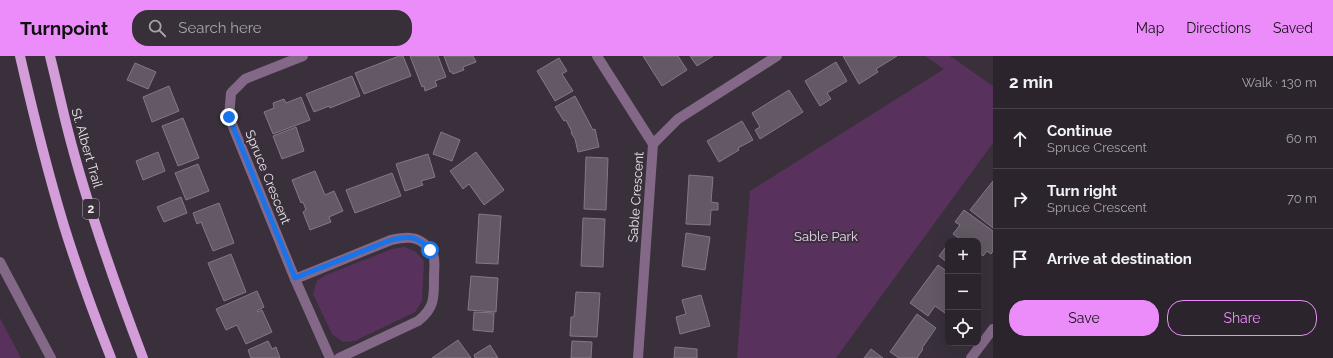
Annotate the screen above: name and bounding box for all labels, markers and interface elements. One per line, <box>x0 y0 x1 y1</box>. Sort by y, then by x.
search box <box>132 10 412 46</box>
text: Turnpoint <box>20 17 108 39</box>
icon: search <box>146 17 168 39</box>
text: Search here <box>178 19 262 37</box>
text: Map <box>1136 20 1164 36</box>
text: Directions <box>1186 20 1251 36</box>
text: Saved <box>1273 20 1313 36</box>
text: 2 min <box>1009 72 1053 92</box>
text: Walk · 130 m <box>1242 75 1317 90</box>
street label: St. Albert Trail <box>68 106 106 190</box>
route end <box>220 108 238 126</box>
text: Continue <box>1047 122 1112 140</box>
street label: Spruce Crescent <box>242 128 294 227</box>
icon: ahead <box>1009 128 1031 150</box>
text: 60 m <box>1286 131 1317 146</box>
text: Spruce Crescent <box>1047 140 1147 155</box>
street label: Sable Crescent <box>625 150 647 243</box>
text: Turn right <box>1047 182 1117 200</box>
icon: right <box>1009 188 1031 210</box>
text: 70 m <box>1287 191 1317 206</box>
road number: 2 <box>83 199 99 219</box>
text: Spruce Crescent <box>1047 200 1147 215</box>
park label: Sable Park <box>794 229 858 244</box>
map controls <box>945 238 981 346</box>
button: + <box>945 238 981 274</box>
route start <box>421 241 439 259</box>
icon: arrive <box>1009 248 1031 270</box>
text: Arrive at destination <box>1047 250 1192 268</box>
button: − <box>945 274 981 310</box>
button: Save <box>1009 300 1159 336</box>
button: Share <box>1167 300 1317 336</box>
button: locate <box>945 310 981 346</box>

